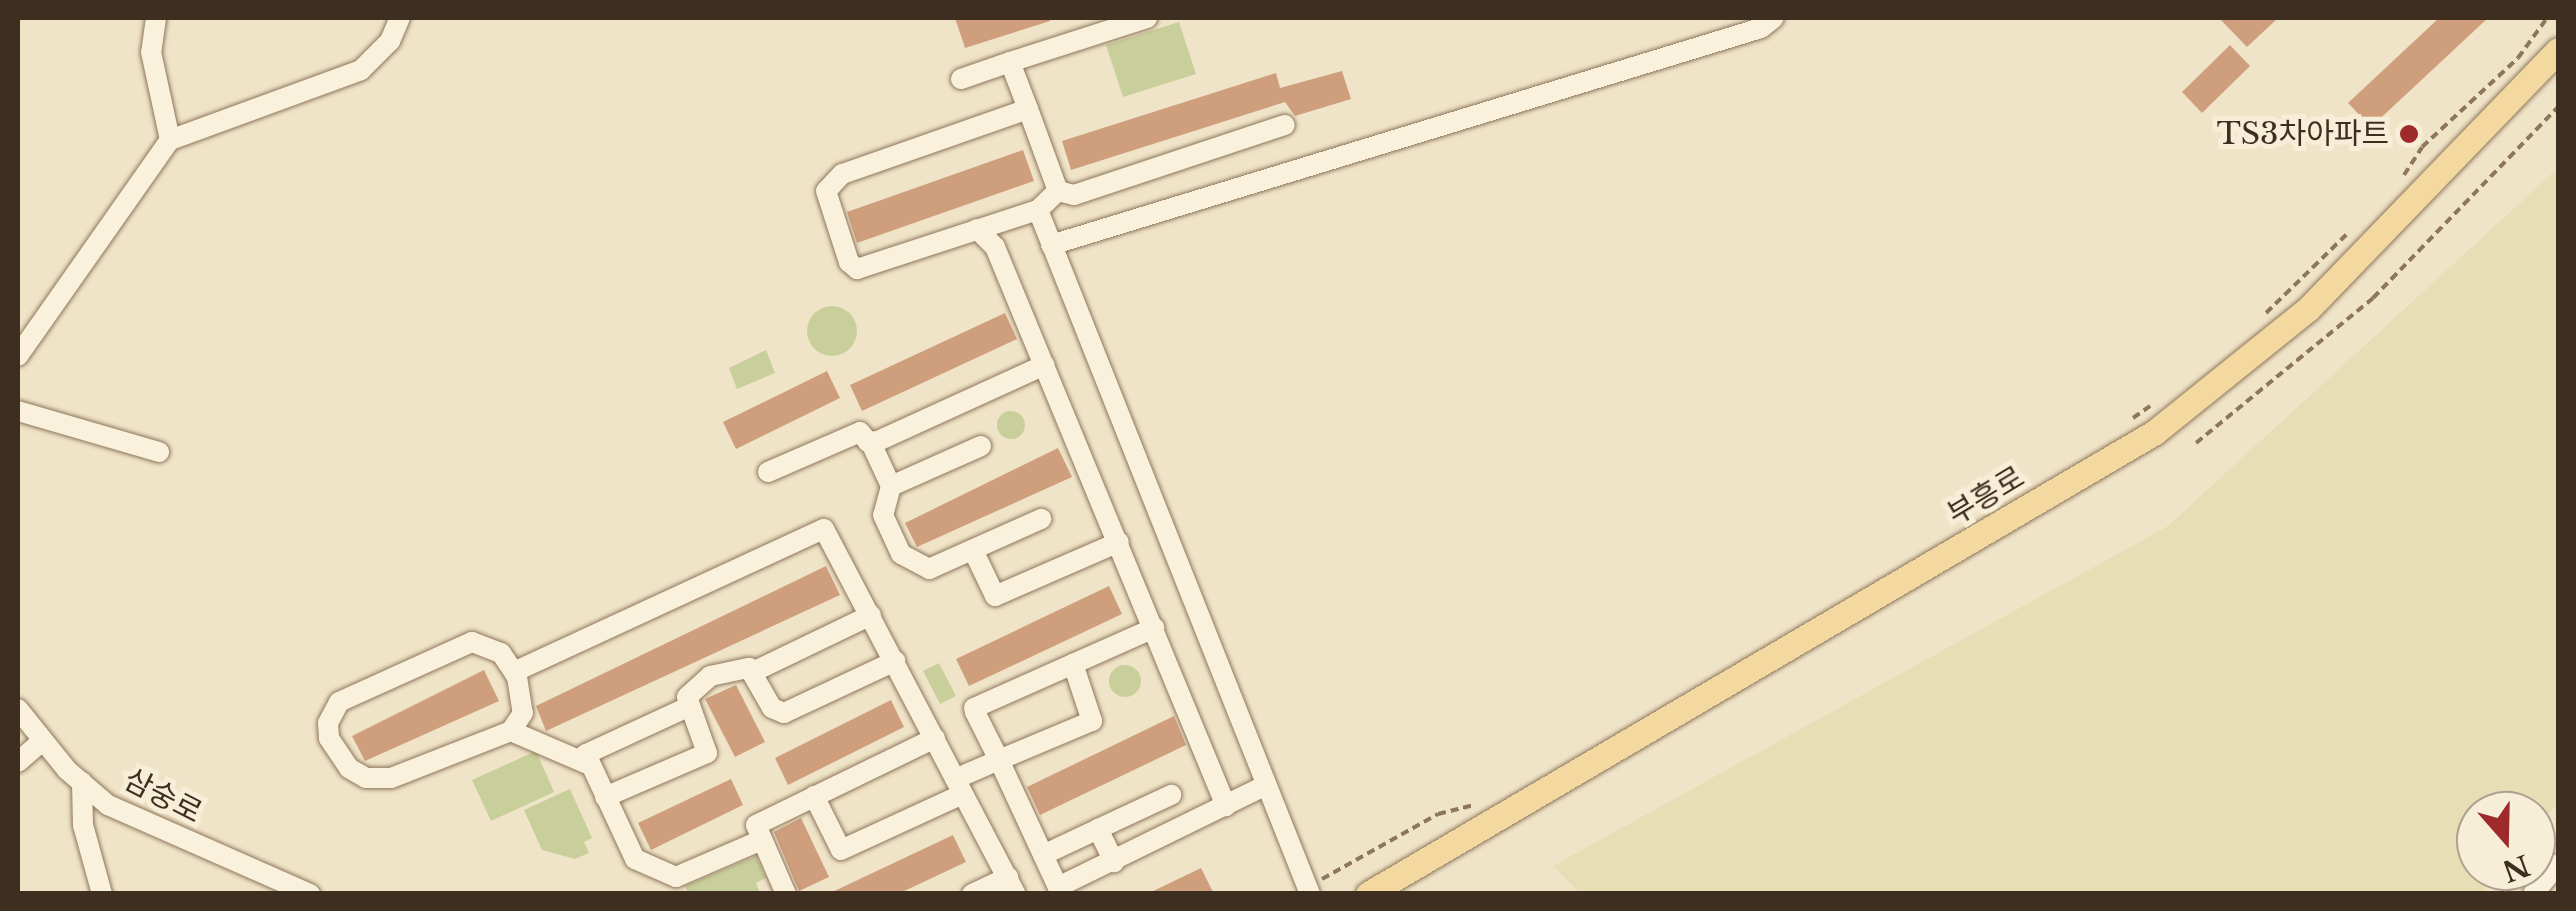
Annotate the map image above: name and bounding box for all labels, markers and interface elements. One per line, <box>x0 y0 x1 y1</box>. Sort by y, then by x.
place label: TS3차아파트 <box>2217 116 2389 152</box>
marker: TS3차아파트 <box>2398 123 2420 145</box>
street label: 부흥로 <box>1941 459 2031 533</box>
street label: 삼숭로 <box>118 761 208 831</box>
north arrow <box>2456 791 2556 891</box>
text: N <box>2497 847 2534 889</box>

